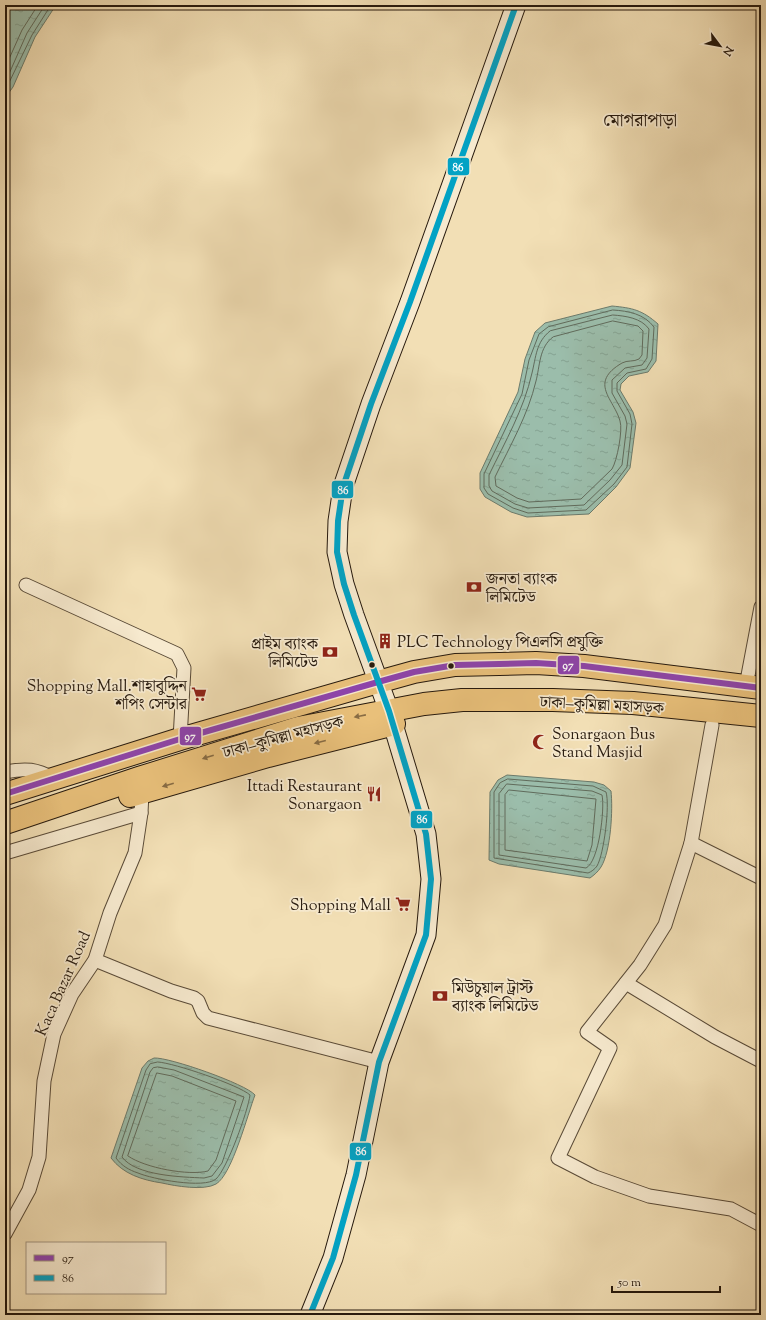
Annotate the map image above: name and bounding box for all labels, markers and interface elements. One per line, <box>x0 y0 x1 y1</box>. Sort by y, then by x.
north arrow <box>700 26 740 66</box>
text: N <box>718 42 737 59</box>
district label: মোগরাপাড়া <box>603 109 677 135</box>
line badge: 86 <box>447 157 470 176</box>
text: 86 <box>453 160 464 176</box>
line badge: 86 <box>331 480 354 499</box>
text: 86 <box>338 483 349 499</box>
place label: জনতা ব্যাংক লিমিটেড <box>485 569 558 610</box>
bank icon: জনতা ব্যাংক লিমিটেড <box>465 578 483 596</box>
building icon: PLC Technology পিএলসি প্রযুক্তি <box>376 632 394 650</box>
place label: PLC Technology পিএলসি প্রযুক্তি <box>397 632 604 655</box>
place label: প্রাইম ব্যাংক লিমিটেড <box>251 633 319 675</box>
bank icon: প্রাইম ব্যাংক লিমিটেড <box>321 643 339 661</box>
line badge: 97 <box>557 655 580 675</box>
text: 97 <box>563 658 574 674</box>
unlabelled marker <box>367 660 377 670</box>
unlabelled marker <box>446 661 456 671</box>
place label: Shopping Mall.শাহাবুদ্দিন শপিং সেন্টার <box>27 676 188 717</box>
supermarket icon: Shopping Mall.শাহাবুদ্দিন শপিং সেন্টার <box>190 685 208 703</box>
street label: ঢাকা–কুমিল্লা মহাসড়ক <box>538 692 665 721</box>
street label: ঢাকা–কুমিল্লা মহাসড়ক <box>220 711 347 766</box>
one-way arrow <box>354 714 366 720</box>
place label: Sonargaon Bus Stand Masjid <box>552 724 655 765</box>
line badge: 97 <box>179 726 202 746</box>
text: 97 <box>185 729 196 745</box>
mosque icon: Sonargaon Bus Stand Masjid <box>531 733 549 751</box>
one-way arrow <box>314 740 327 746</box>
one-way arrow <box>201 754 213 760</box>
place label: Ittadi Restaurant Sonargaon <box>247 776 363 817</box>
one-way arrow <box>162 782 174 788</box>
restaurant icon: Ittadi Restaurant Sonargaon <box>365 785 383 803</box>
line badge: 86 <box>410 810 433 829</box>
text: 86 <box>417 812 428 828</box>
place label: Shopping Mall <box>290 895 392 918</box>
supermarket icon: Shopping Mall <box>394 895 412 913</box>
street label: Kaca Bazar Road <box>31 928 98 1040</box>
place label: মিউচুয়াল ট্রাস্ট ব্যাংক লিমিটেড <box>451 978 540 1019</box>
bank icon: মিউচুয়াল ট্রাস্ট ব্যাংক লিমিটেড <box>431 987 449 1005</box>
line badge: 86 <box>349 1142 372 1161</box>
text: 86 <box>356 1144 367 1160</box>
legend <box>26 1242 166 1294</box>
text: 97 <box>62 1250 74 1268</box>
scale bar <box>612 1268 720 1294</box>
text: 86 <box>62 1270 74 1288</box>
text: 50 m <box>617 1274 641 1292</box>

